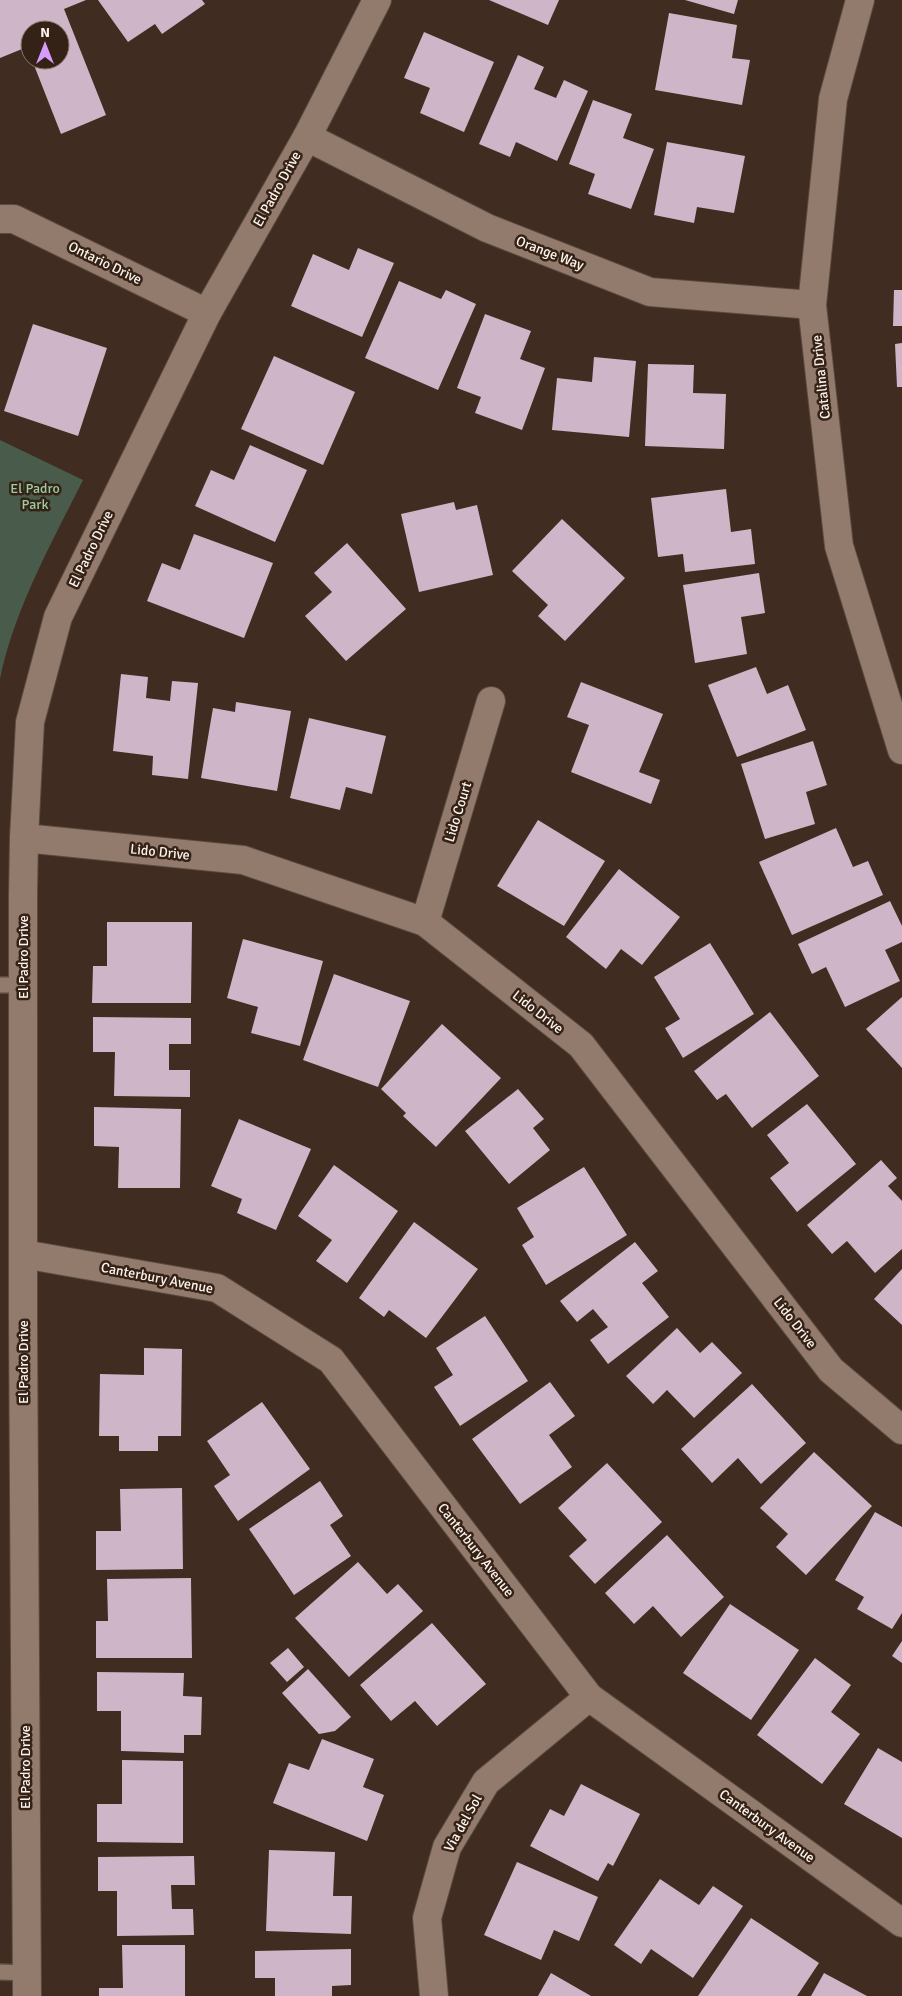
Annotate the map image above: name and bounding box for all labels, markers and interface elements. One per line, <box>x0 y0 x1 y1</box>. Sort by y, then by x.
north arrow <box>20 20 70 70</box>
text: N <box>40 24 50 41</box>
street label: El Padro Drive <box>249 148 305 230</box>
street label: Orange Way <box>514 232 587 274</box>
street label: Ontario Drive <box>65 238 145 288</box>
street label: Catalina Drive <box>808 334 834 420</box>
park label: El Padro Park <box>10 480 60 513</box>
street label: El Padro Drive <box>65 508 117 590</box>
street label: Lido Court <box>441 780 475 844</box>
street label: Lido Drive <box>129 840 191 864</box>
street label: El Padro Drive <box>15 915 32 999</box>
street label: Lido Drive <box>509 987 567 1037</box>
street label: Canterbury Avenue <box>99 1259 215 1297</box>
street label: Lido Drive <box>770 1294 820 1352</box>
street label: El Padro Drive <box>15 1320 32 1404</box>
street label: Canterbury Avenue <box>434 1500 518 1600</box>
street label: El Padro Drive <box>17 1725 34 1809</box>
street label: Canterbury Avenue <box>716 1786 818 1866</box>
street label: Via del Sol <box>440 1791 486 1855</box>

